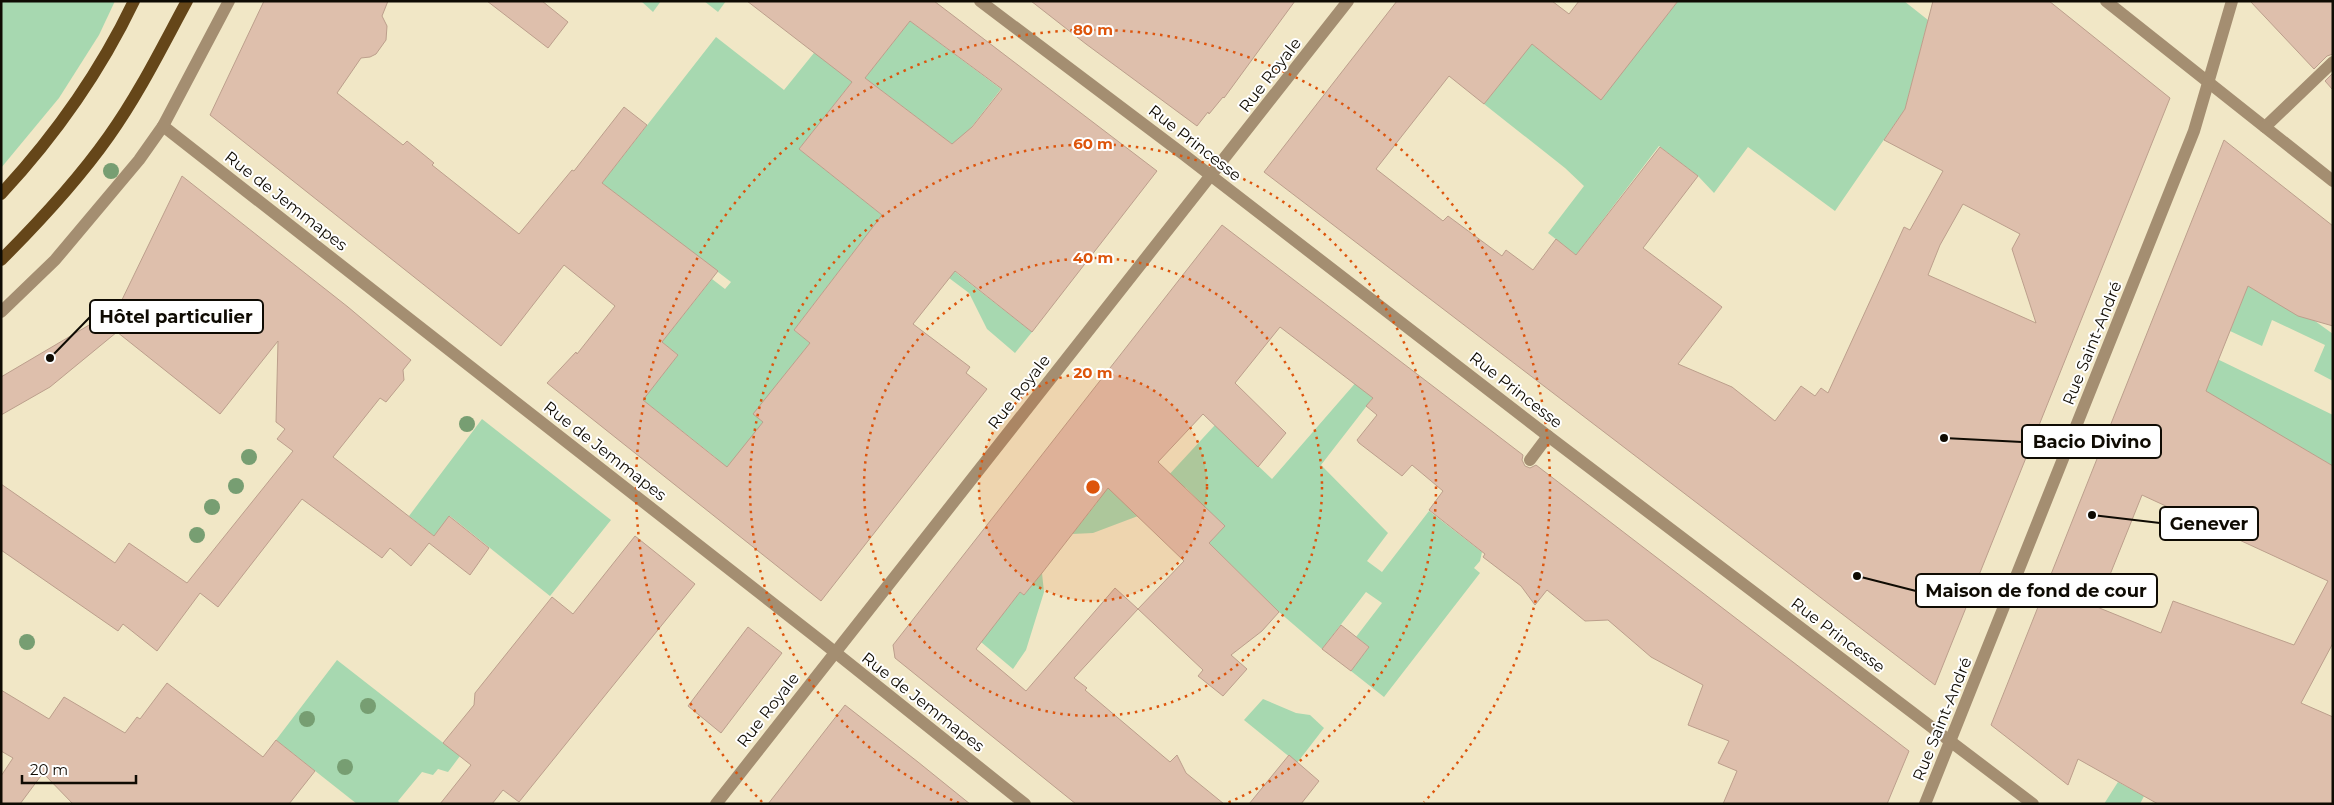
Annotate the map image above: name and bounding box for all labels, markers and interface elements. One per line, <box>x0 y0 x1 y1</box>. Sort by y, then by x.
text: 80 m <box>1073 20 1113 39</box>
street label: Rue Royale <box>1235 34 1305 116</box>
street label: Rue Princesse <box>1145 101 1245 185</box>
text: 60 m <box>1073 134 1113 153</box>
street label: Rue de Jemmapes <box>221 147 351 255</box>
text: 40 m <box>1073 248 1113 267</box>
street label: Rue Saint-André <box>2059 278 2125 408</box>
callout: Hôtel particulier <box>90 300 263 333</box>
text: Hôtel particulier <box>99 306 253 328</box>
street label: Rue Princesse <box>1466 348 1566 432</box>
street label: Rue Royale <box>984 351 1054 433</box>
text: 20 m <box>1073 363 1113 382</box>
street label: Rue de Jemmapes <box>540 397 670 505</box>
callout: Bacio Divino <box>2022 425 2161 458</box>
text: Bacio Divino <box>2033 431 2152 453</box>
centre of rings <box>1084 478 1102 496</box>
callout: Genever <box>2160 507 2258 540</box>
text: Genever <box>2170 513 2249 535</box>
callout: Maison de fond de cour <box>1916 574 2157 607</box>
text: Maison de fond de cour <box>1925 580 2147 602</box>
street label: Rue Princesse <box>1787 594 1889 676</box>
street label: Rue de Jemmapes <box>858 648 988 756</box>
street label: Rue Saint-André <box>1909 654 1975 784</box>
street label: Rue Royale <box>733 669 803 751</box>
scale bar <box>22 752 136 784</box>
text: 20 m <box>30 760 68 779</box>

